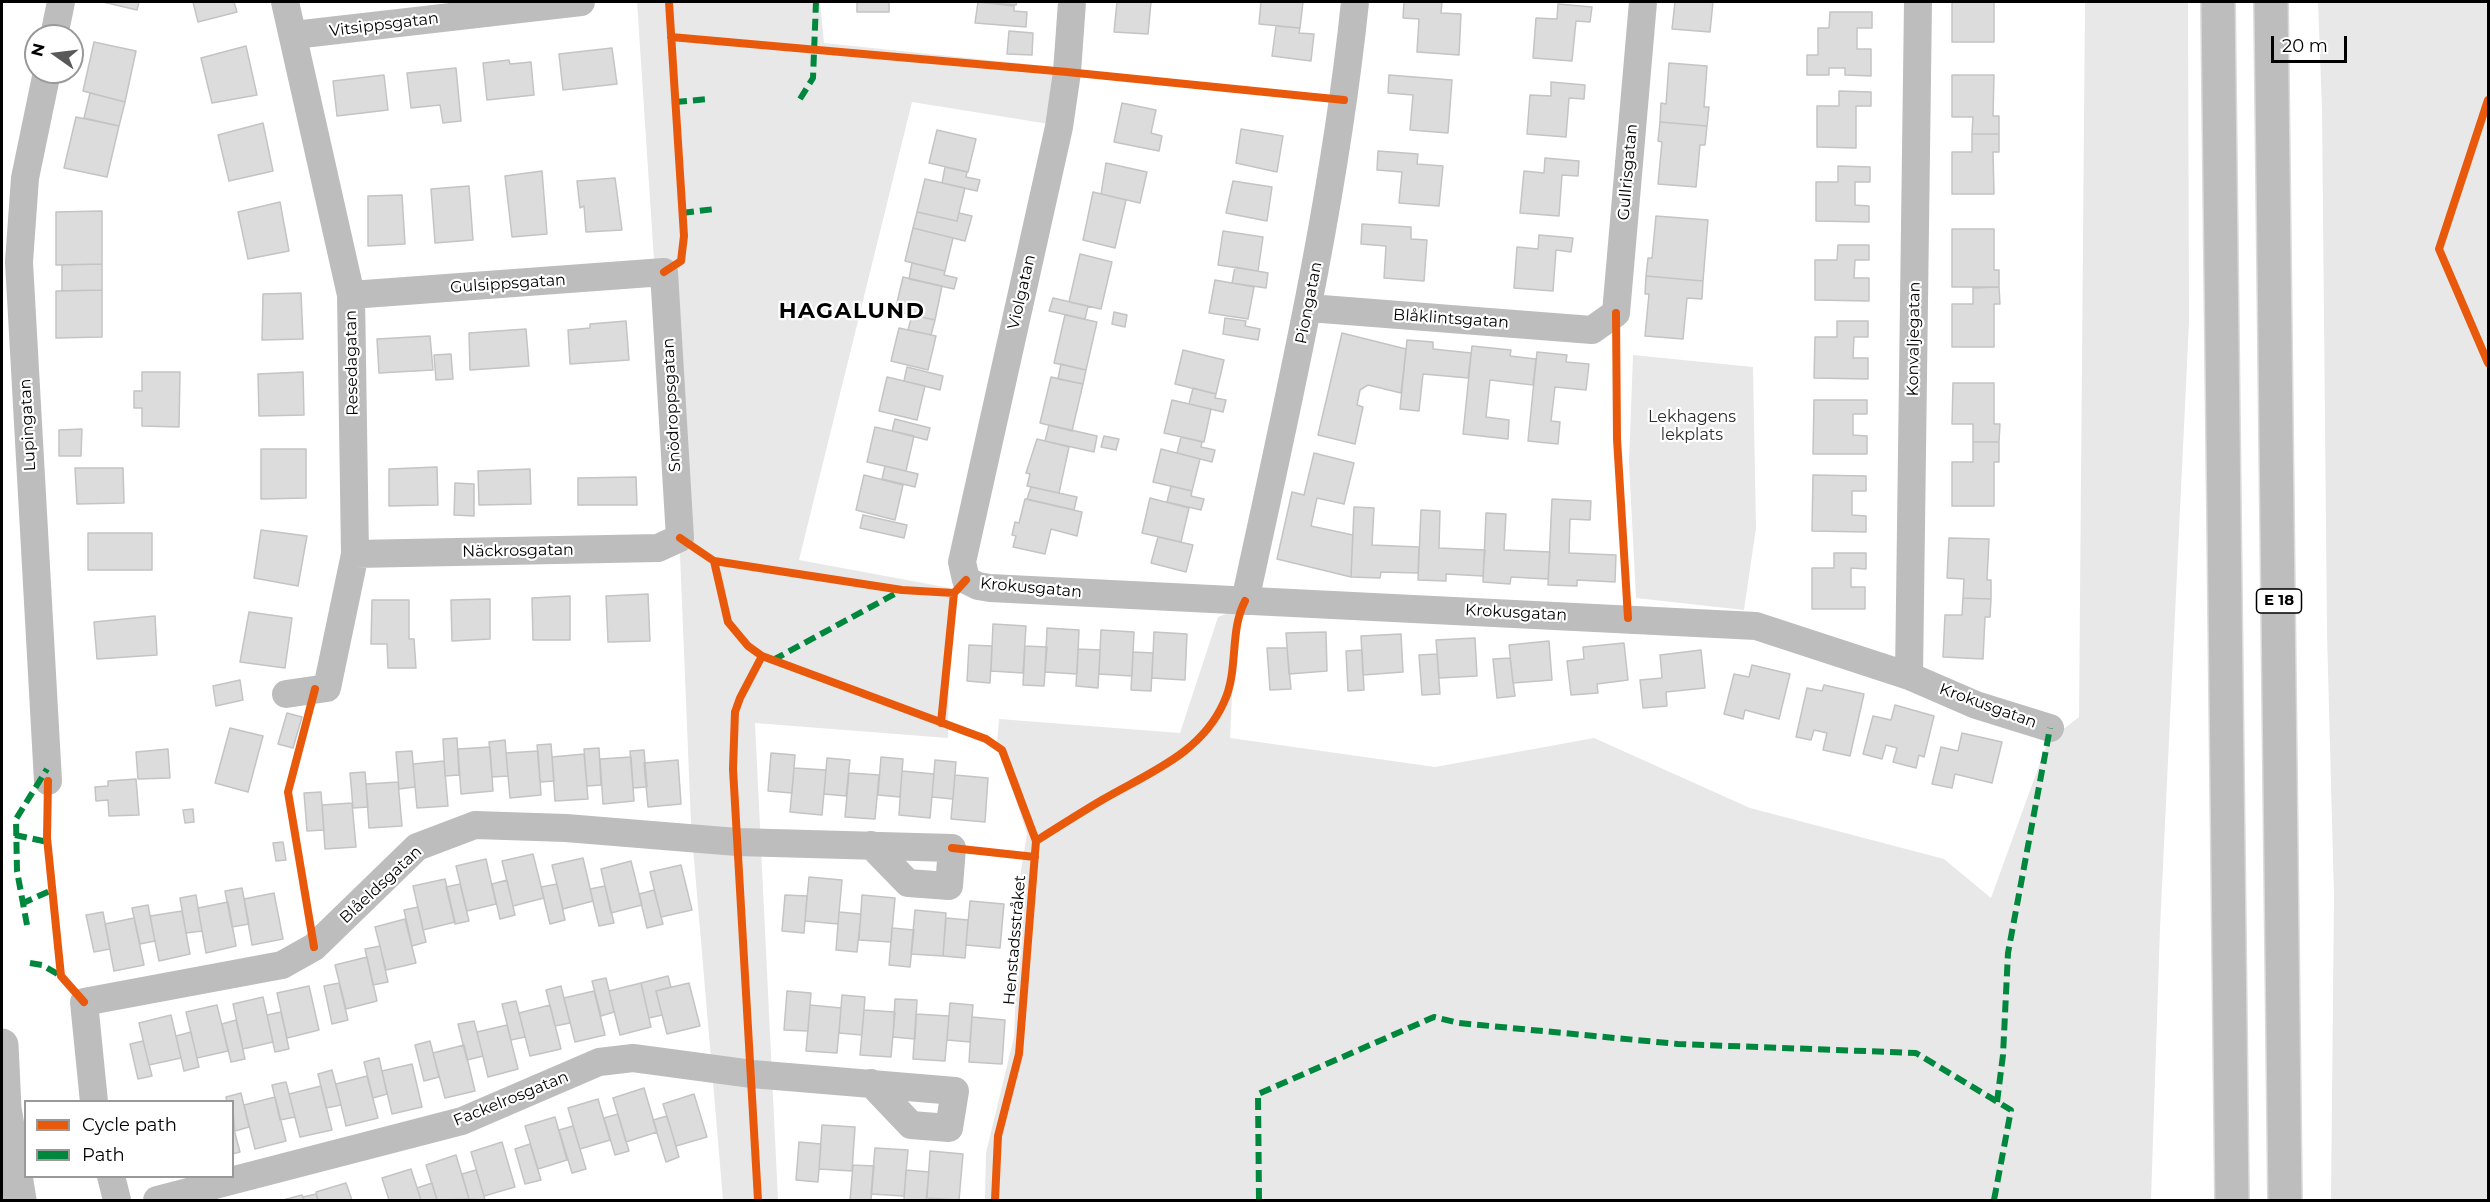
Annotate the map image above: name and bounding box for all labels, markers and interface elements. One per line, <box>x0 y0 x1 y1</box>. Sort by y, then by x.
street label: Vitsippsgatan <box>328 9 440 41</box>
north arrow <box>24 24 84 84</box>
scale bar <box>2274 24 2350 62</box>
text: 20 m <box>2282 35 2328 57</box>
text: N <box>27 41 49 59</box>
street label: Gullrisgatan <box>1614 123 1642 221</box>
street label: Violgatan <box>1004 253 1040 331</box>
street label: Piongatan <box>1292 260 1326 346</box>
street label: Gulsippsgatan <box>450 270 566 298</box>
street label: Konvaljegatan <box>1903 282 1925 396</box>
district label: HAGALUND <box>779 299 925 325</box>
street label: Blåklintsgatan <box>1393 305 1509 333</box>
street label: Resedagatan <box>341 310 363 416</box>
street label: Snödroppsgatan <box>659 338 685 472</box>
street label: Lupingatan <box>16 378 40 472</box>
park label: Lekhagens lekplats <box>1648 407 1736 445</box>
street label: Näckrosgatan <box>462 540 574 562</box>
street label: Krokusgatan <box>979 574 1083 602</box>
road number: E 18 <box>2256 589 2302 613</box>
street label: Krokusgatan <box>1464 601 1568 625</box>
street label: Krokusgatan <box>1937 679 2039 733</box>
street label: Blåeldsgatan <box>336 842 426 928</box>
street label: Henstadsstråket <box>1000 874 1030 1006</box>
street label: Fackelrosgatan <box>451 1067 571 1131</box>
legend <box>24 1100 234 1178</box>
text: Cycle path <box>82 1114 177 1136</box>
text: Path <box>82 1144 125 1166</box>

